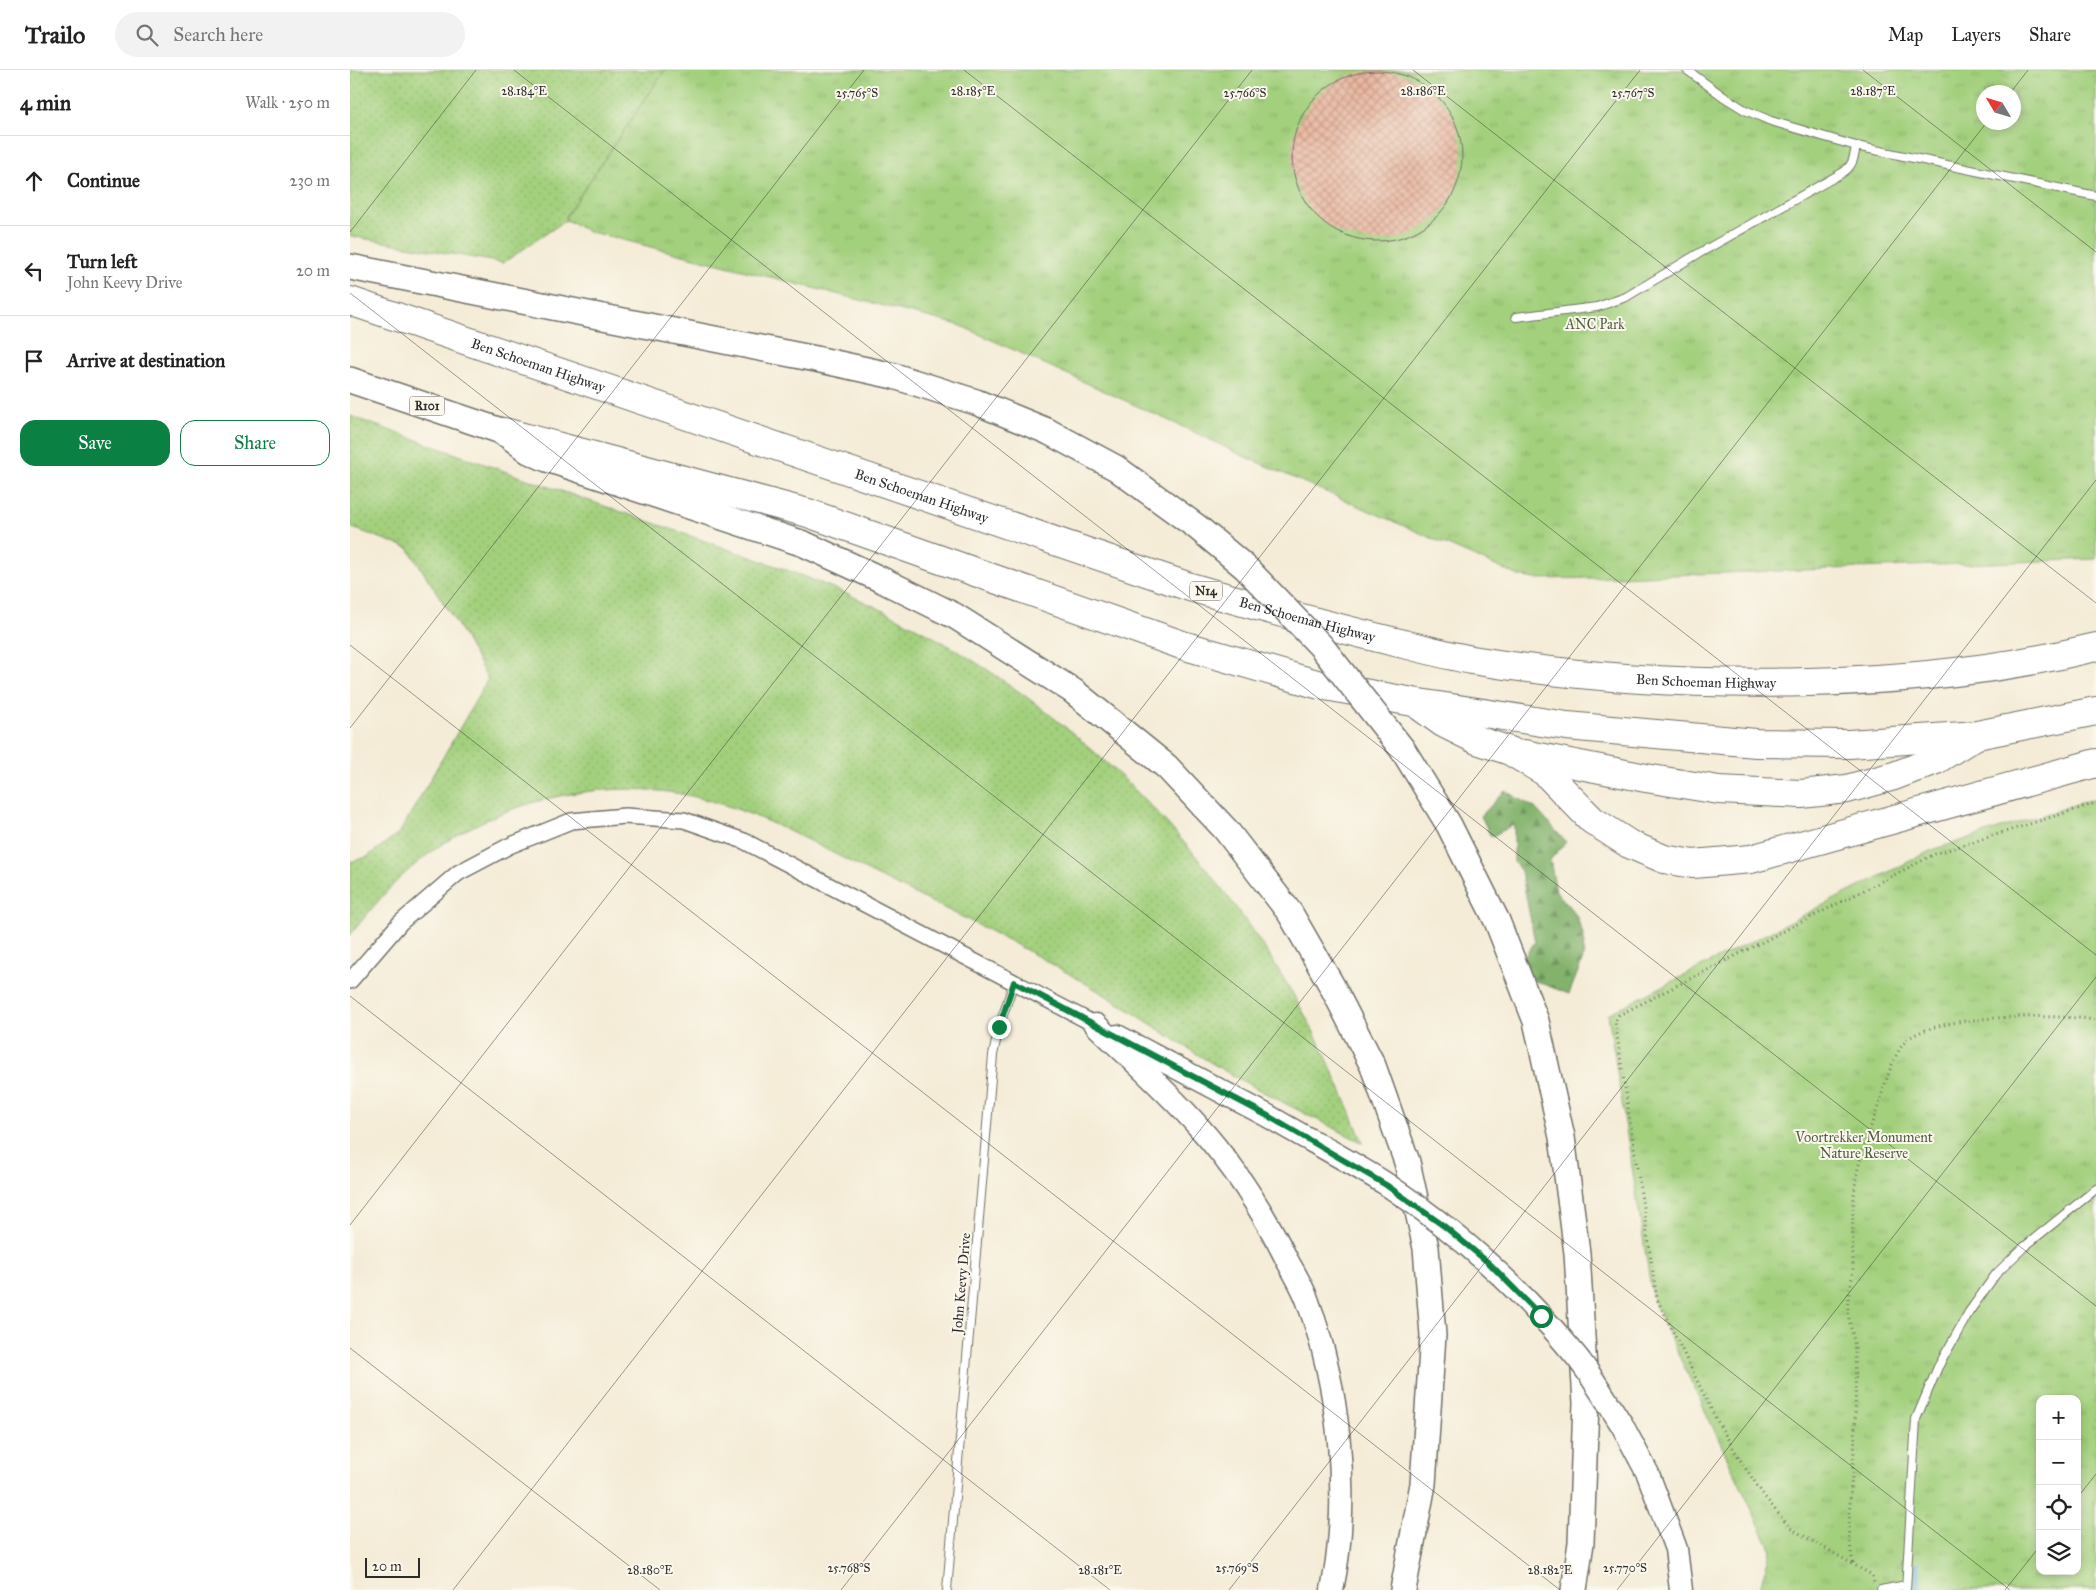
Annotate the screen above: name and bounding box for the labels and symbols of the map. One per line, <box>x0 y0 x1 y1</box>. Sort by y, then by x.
text: 28.184°E <box>501 84 547 98</box>
text: 28.185°E <box>951 84 996 98</box>
text: 28.186°E <box>1400 84 1446 98</box>
text: 28.187°E <box>1850 84 1896 98</box>
north arrow <box>1976 85 2021 130</box>
text: 25.765°S <box>836 86 878 100</box>
text: 25.766°S <box>1224 86 1266 100</box>
text: 25.767°S <box>1611 86 1655 100</box>
park label: ANC Park <box>1564 316 1625 333</box>
street label: Ben Schoeman Highway <box>469 335 608 396</box>
road number: R101 <box>410 396 444 416</box>
street label: Ben Schoeman Highway <box>852 465 991 527</box>
road number: N14 <box>1190 582 1222 600</box>
street label: Ben Schoeman Highway <box>1237 593 1377 646</box>
street label: Ben Schoeman Highway <box>1635 671 1777 692</box>
route end <box>988 1016 1011 1039</box>
park label: Voortrekker Monument Nature Reserve <box>1794 1129 1933 1162</box>
street label: John Keevy Drive <box>948 1232 975 1336</box>
route start <box>1530 1305 1553 1328</box>
scale bar <box>365 1555 420 1578</box>
text: 25.768°S <box>827 1561 871 1575</box>
text: 25.769°S <box>1215 1561 1259 1575</box>
text: 25.770°S <box>1603 1561 1647 1575</box>
text: 28.180°E <box>627 1563 673 1577</box>
text: 28.181°E <box>1078 1563 1122 1577</box>
text: 28.182°E <box>1528 1563 1573 1577</box>

